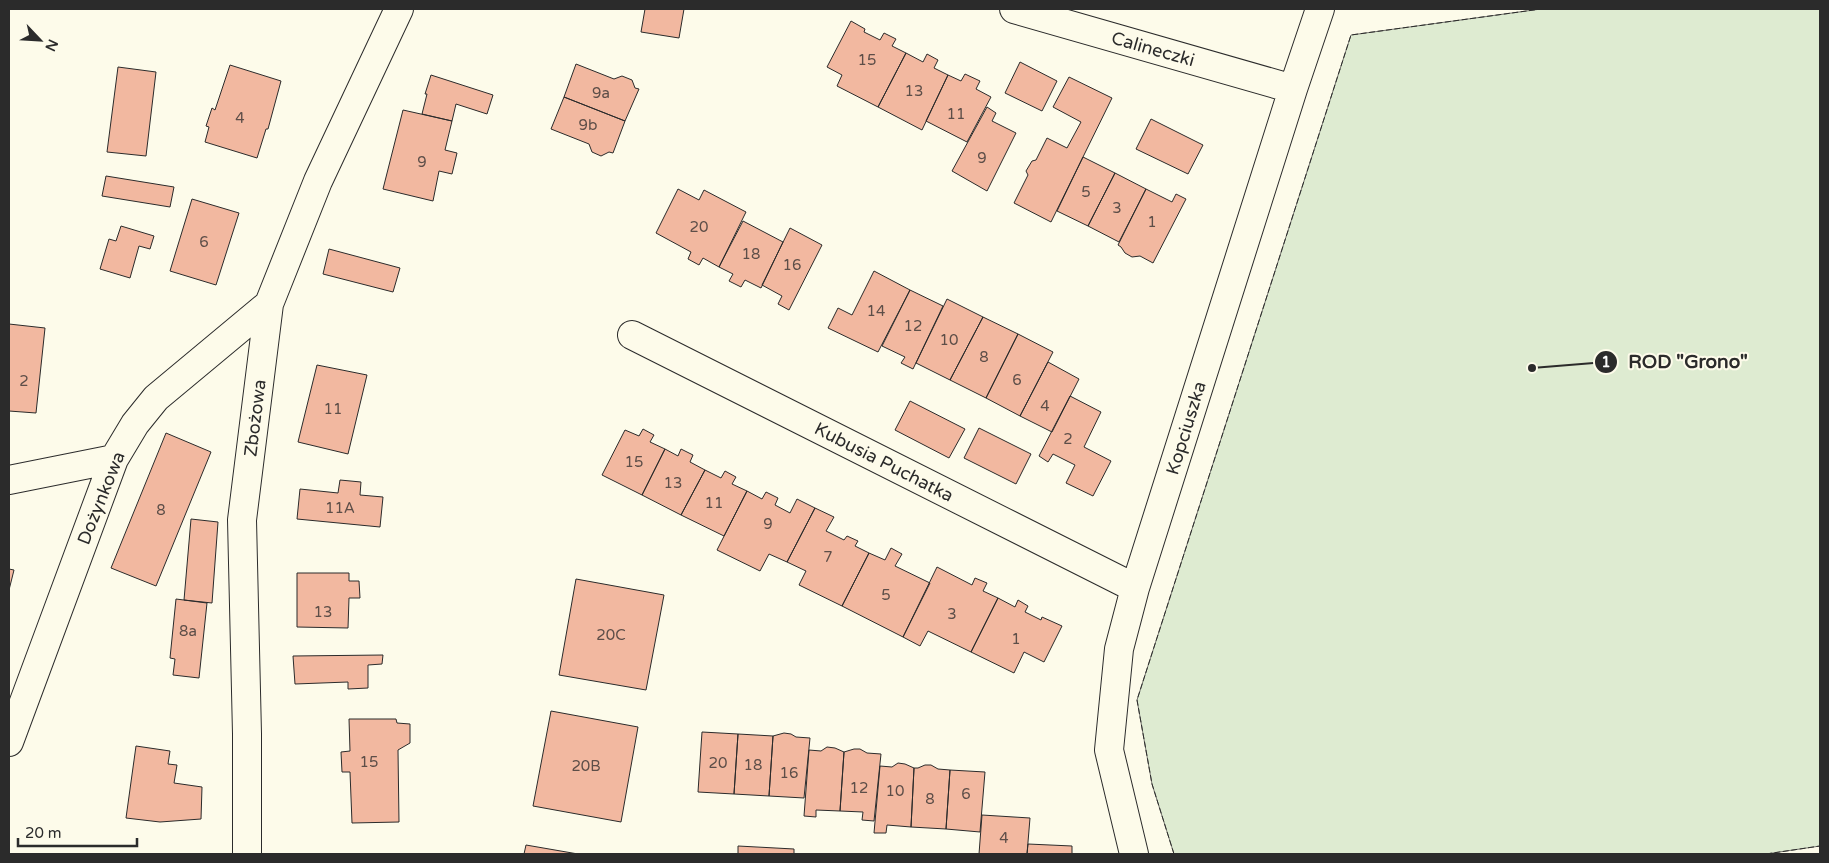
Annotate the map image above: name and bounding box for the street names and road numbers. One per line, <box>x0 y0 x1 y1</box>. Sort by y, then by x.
street label: Calineczki <box>1109 27 1197 71</box>
street label: Zbożowa <box>239 378 271 458</box>
street label: Kopciuszka <box>1161 379 1211 477</box>
street label: Kubusia Puchatka <box>811 417 957 507</box>
street label: Dożynkowa <box>72 448 130 548</box>

